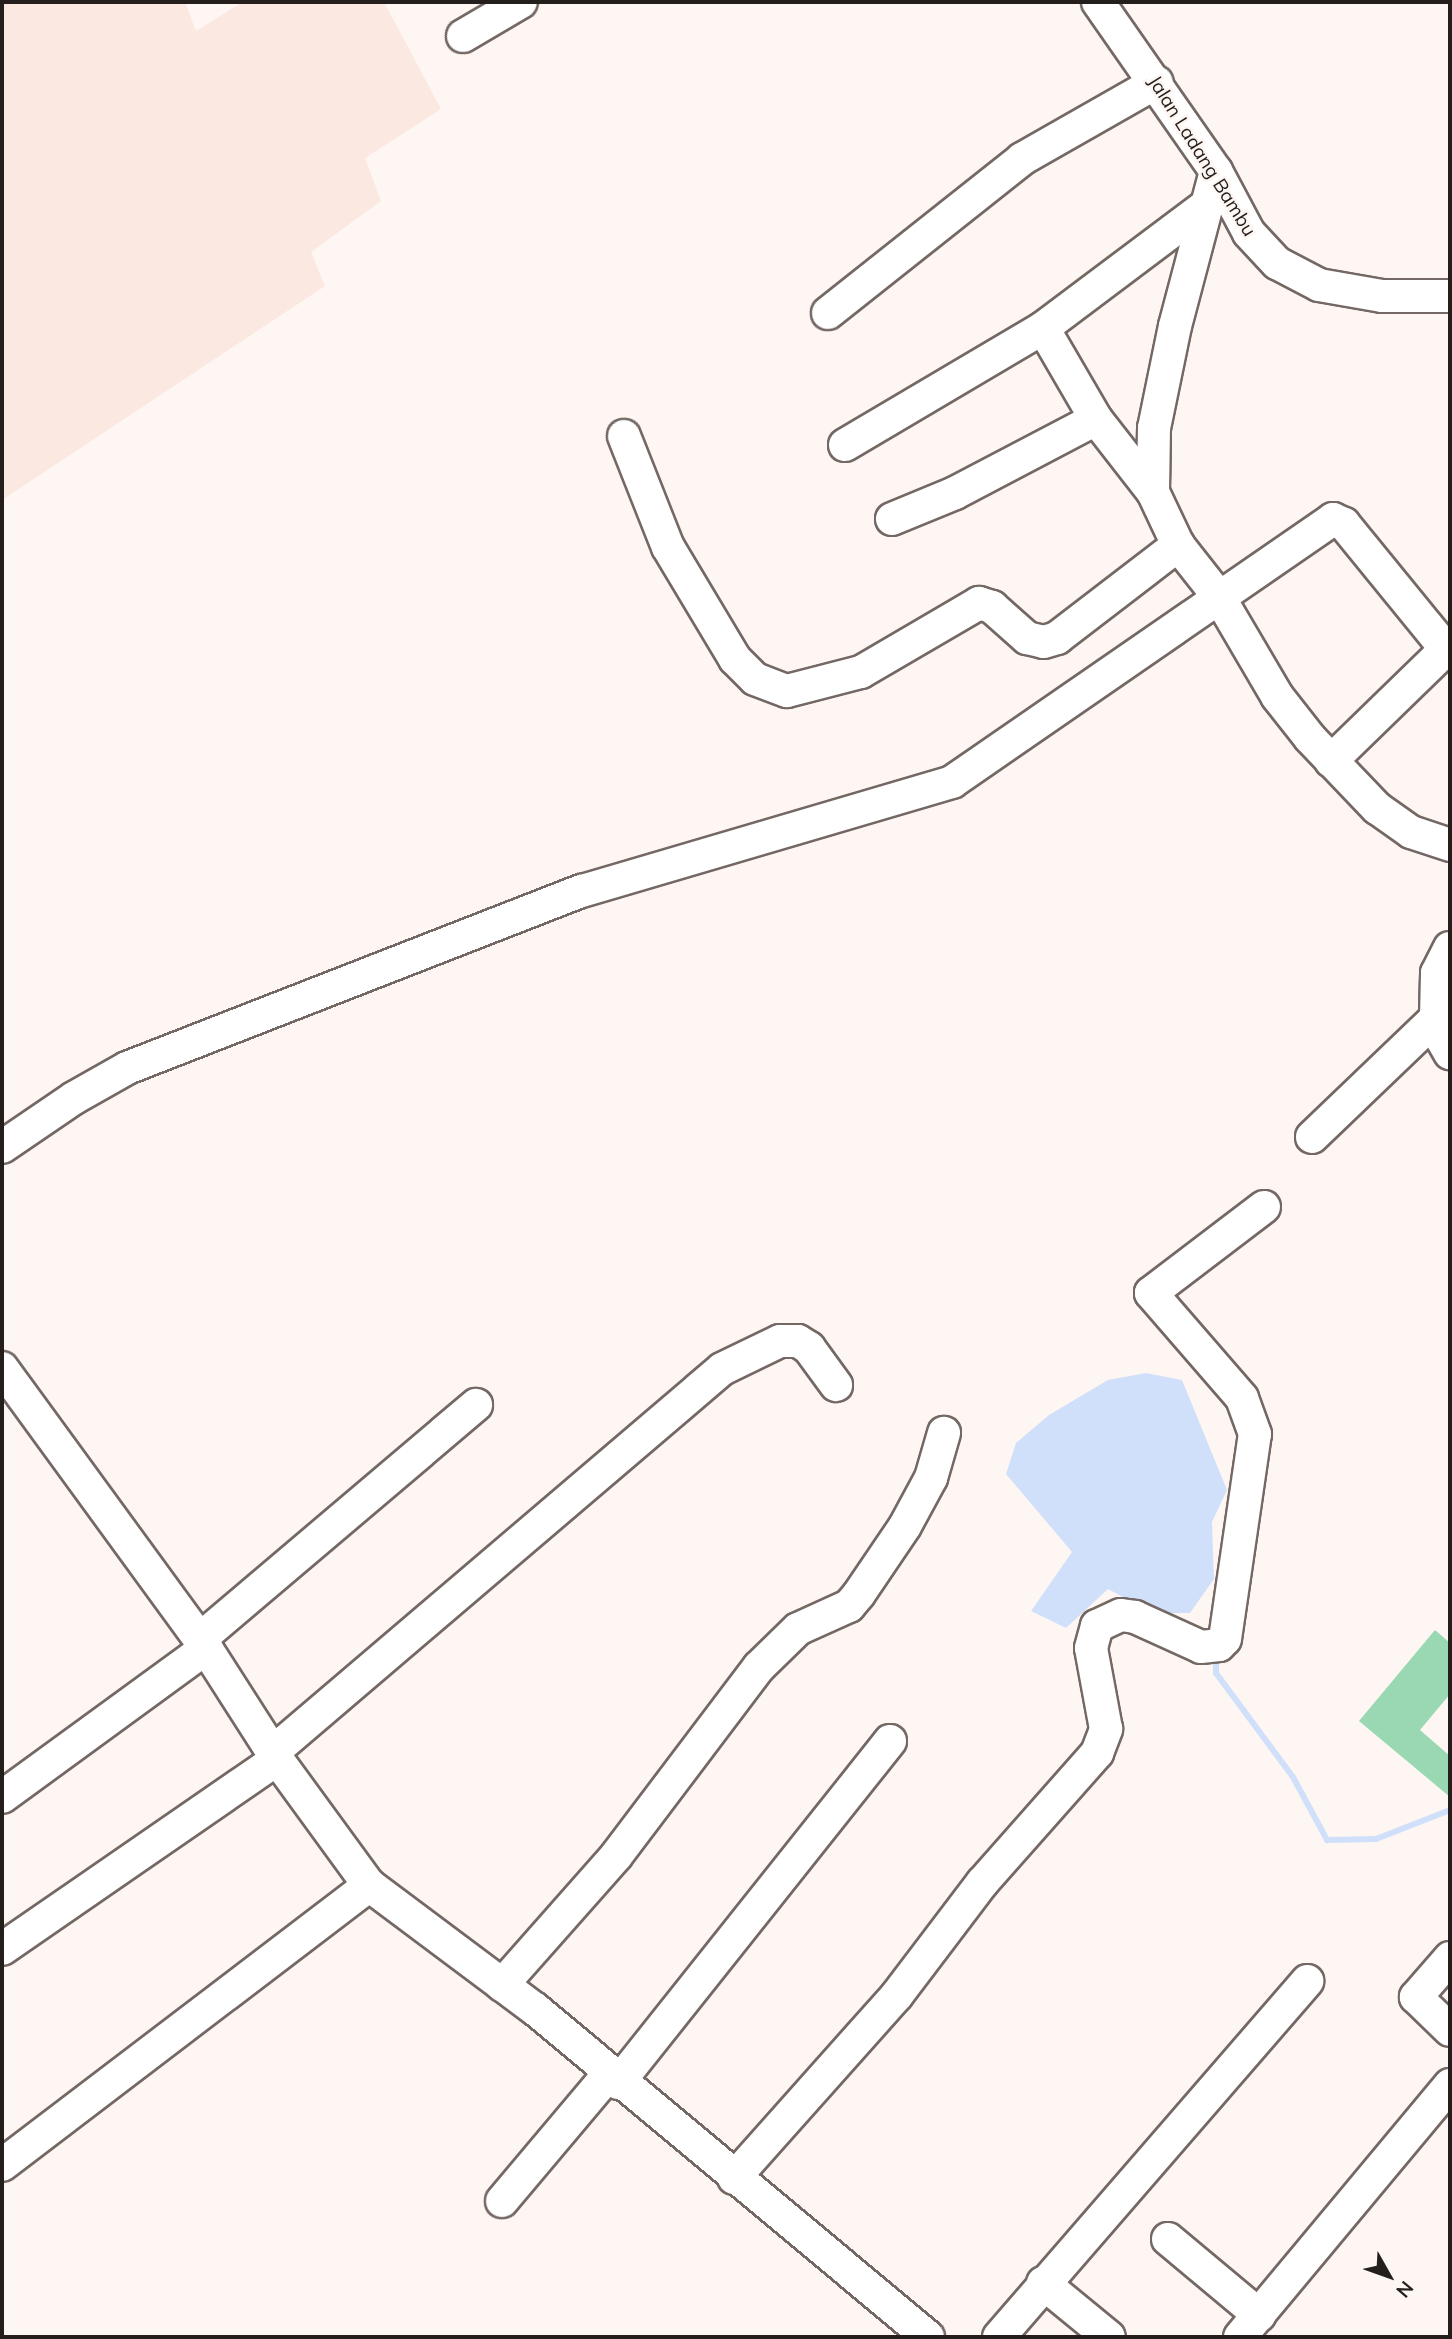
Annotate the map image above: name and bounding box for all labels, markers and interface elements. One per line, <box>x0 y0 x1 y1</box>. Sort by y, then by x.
street label: Jalan Ladang Bambu <box>1143 71 1261 241</box>
north arrow <box>1354 2241 1424 2311</box>
text: N <box>1391 2276 1419 2303</box>

